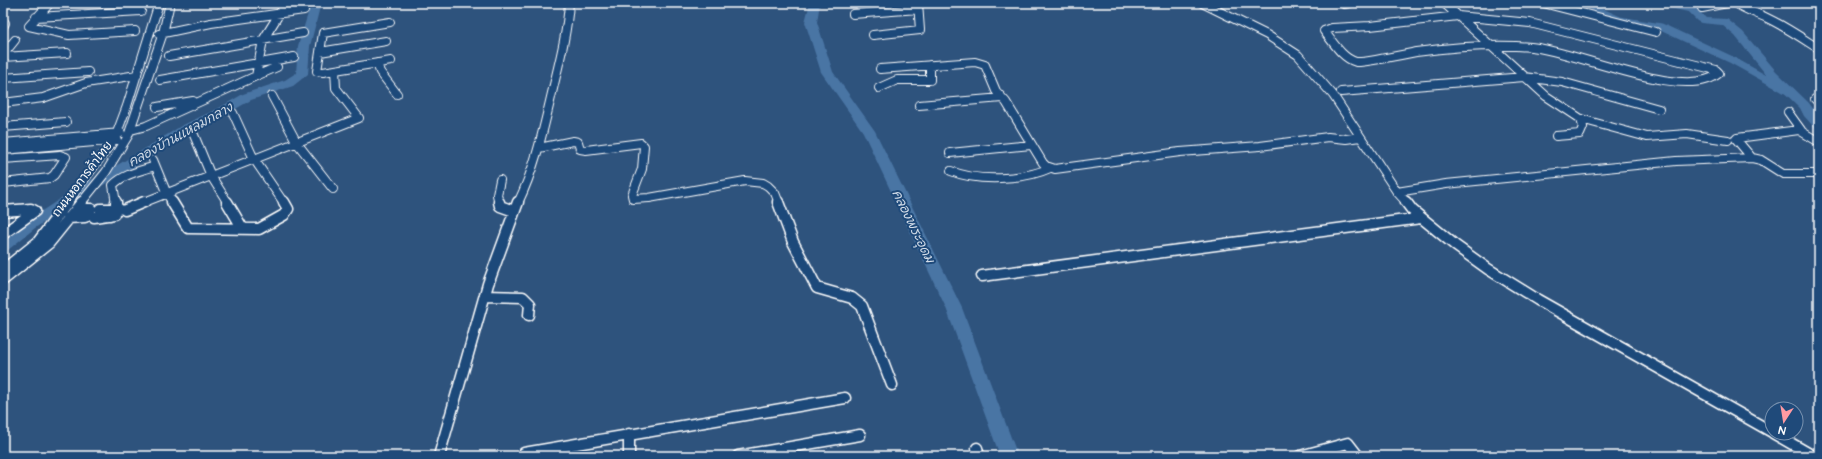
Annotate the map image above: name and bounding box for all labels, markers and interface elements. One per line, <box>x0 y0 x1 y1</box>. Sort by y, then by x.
water label: คลองบ้านแหลมกลาง <box>125 98 237 171</box>
street label: ถนนหอการค้าไทย <box>48 138 117 221</box>
water label: คลองพระอุดม <box>887 187 939 268</box>
north arrow <box>1764 401 1804 441</box>
text: N <box>1777 422 1787 438</box>

